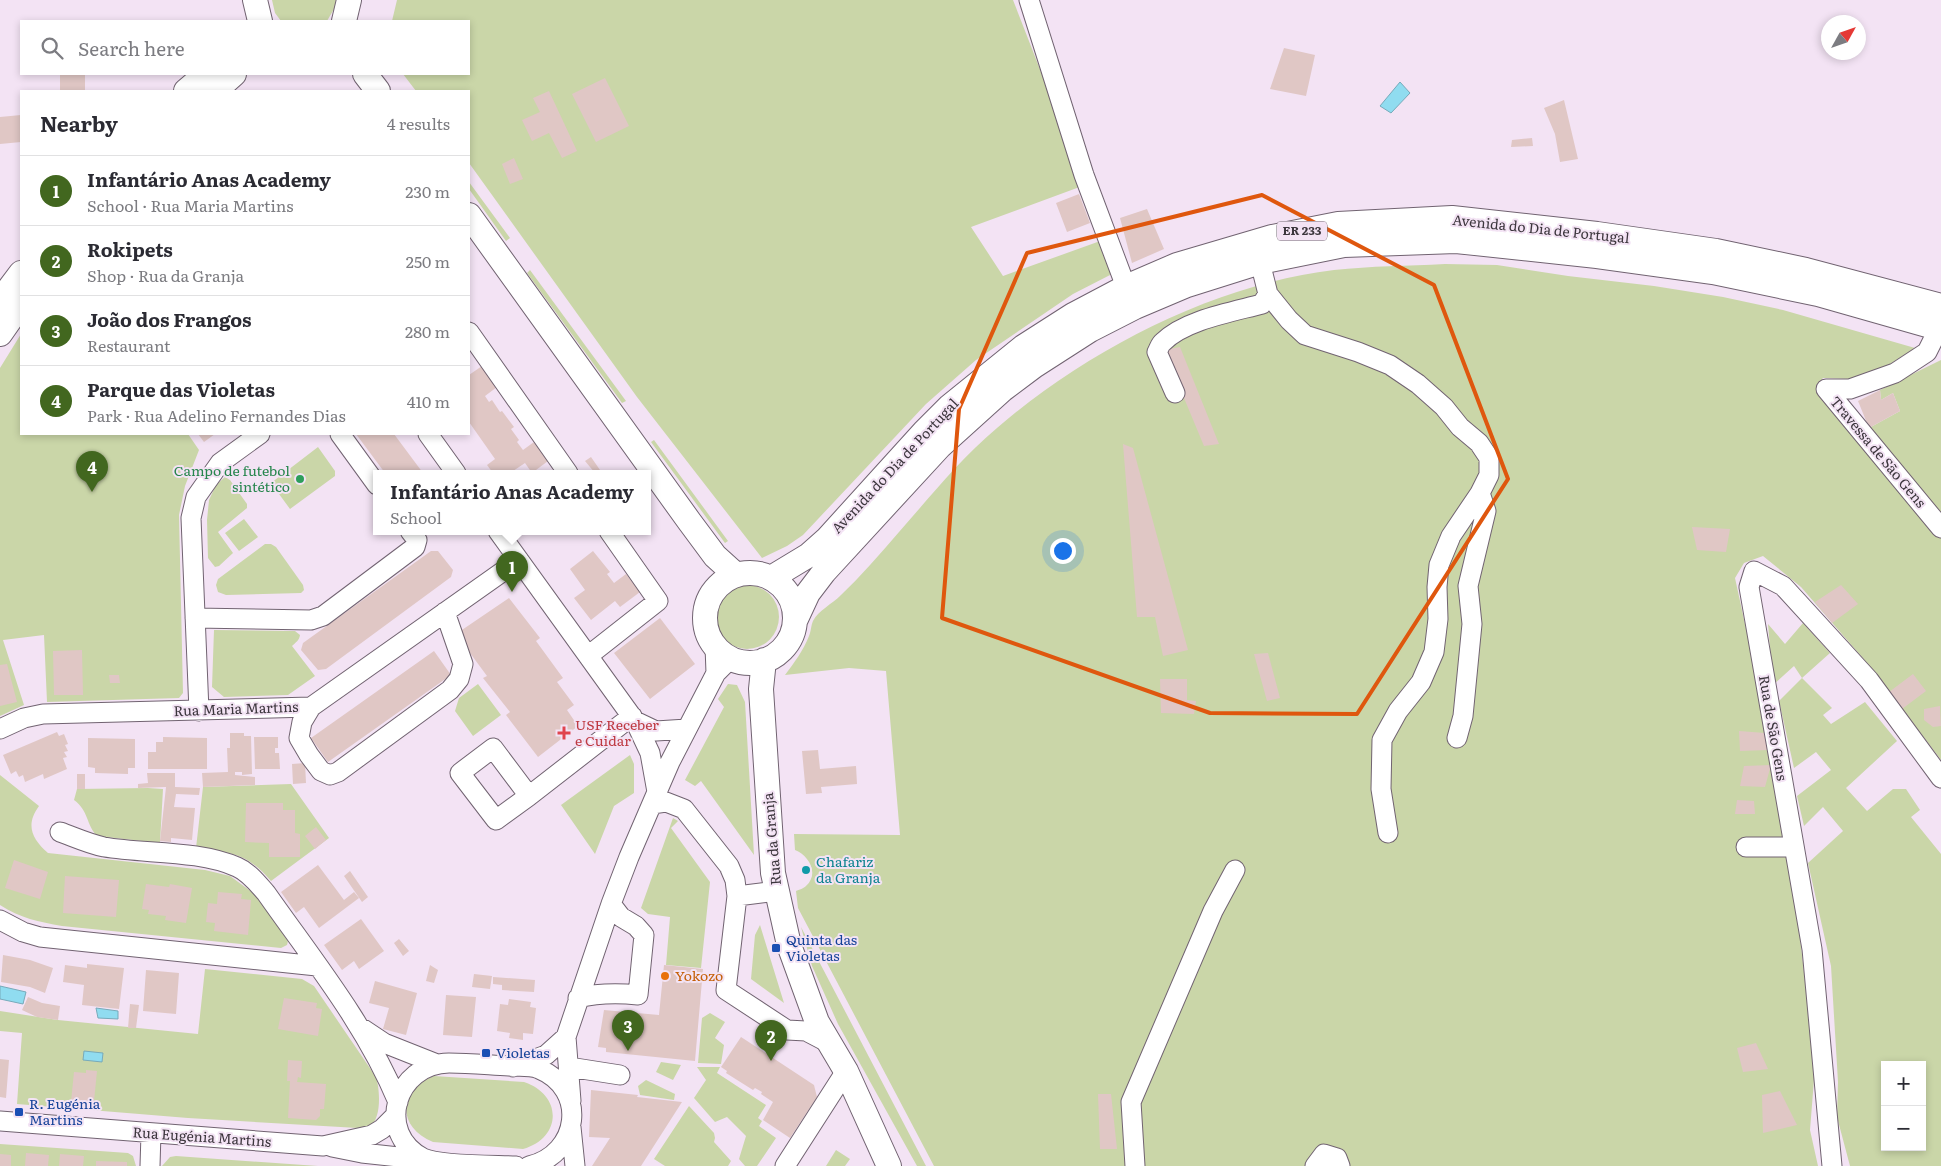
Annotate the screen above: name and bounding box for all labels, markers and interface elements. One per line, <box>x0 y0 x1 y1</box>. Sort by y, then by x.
north arrow <box>1821 15 1866 60</box>
search box <box>20 20 470 75</box>
icon: search <box>38 34 66 62</box>
text: Search here <box>78 34 185 62</box>
text: Nearby <box>40 107 118 138</box>
text: 4 results <box>387 111 450 135</box>
text: Infantário Anas Academy <box>87 165 331 193</box>
text: 1 <box>53 179 59 203</box>
text: 230 m <box>405 179 450 203</box>
text: School · Rua Maria Martins <box>87 193 294 217</box>
street label: Avenida do Dia de Portugal <box>1452 209 1631 247</box>
road number: ER 233 <box>1277 222 1327 240</box>
text: Rokipets <box>87 235 173 263</box>
text: 2 <box>52 249 60 273</box>
text: 250 m <box>406 249 450 273</box>
text: Shop · Rua da Granja <box>87 263 244 287</box>
text: João dos Frangos <box>87 305 251 333</box>
text: 3 <box>52 319 60 343</box>
text: 280 m <box>405 319 450 343</box>
text: Restaurant <box>87 333 171 357</box>
text: Parque das Violetas <box>87 375 275 403</box>
text: 4 <box>51 389 61 413</box>
text: 410 m <box>407 389 450 413</box>
street label: Travessa de São Gens <box>1826 391 1931 511</box>
street label: Avenida do Dia de Portugal <box>826 393 962 537</box>
text: Park · Rua Adelino Fernandes Dias <box>87 403 346 427</box>
pin: 4 <box>76 451 108 492</box>
place label: Campo de futebol sintético <box>174 460 290 496</box>
popup <box>373 470 651 535</box>
marker: Campo de futebol sintético <box>294 473 306 485</box>
text: Infantário Anas Academy <box>390 477 634 505</box>
text: School <box>390 505 442 529</box>
your location <box>1050 538 1076 564</box>
pin: 1 <box>496 551 528 592</box>
street label: Rua de São Gens <box>1755 673 1793 782</box>
street label: Rua Maria Martins <box>173 696 299 720</box>
place label: USF Receber e Cuidar <box>575 714 659 750</box>
marker: USF Receber e Cuidar <box>557 726 571 740</box>
street label: Rua da Granja <box>757 791 785 886</box>
place label: Chafariz da Granja <box>816 851 881 887</box>
marker: Chafariz da Granja <box>800 864 812 876</box>
place label: Quinta das Violetas <box>786 929 857 965</box>
marker: Quinta das Violetas <box>770 942 782 954</box>
place label: Yokozo <box>675 965 723 985</box>
marker: Yokozo <box>659 970 671 982</box>
pin: 3 <box>612 1010 644 1051</box>
pin: 2 <box>755 1020 787 1061</box>
place label: Violetas <box>496 1042 550 1062</box>
marker: Violetas <box>480 1047 492 1059</box>
map controls <box>1881 1061 1926 1151</box>
button: + <box>1881 1061 1926 1106</box>
place label: R. Eugénia Martins <box>29 1093 101 1129</box>
marker: R. Eugénia Martins <box>13 1106 25 1118</box>
button: − <box>1881 1106 1926 1151</box>
street label: Rua Eugénia Martins <box>132 1121 272 1151</box>

